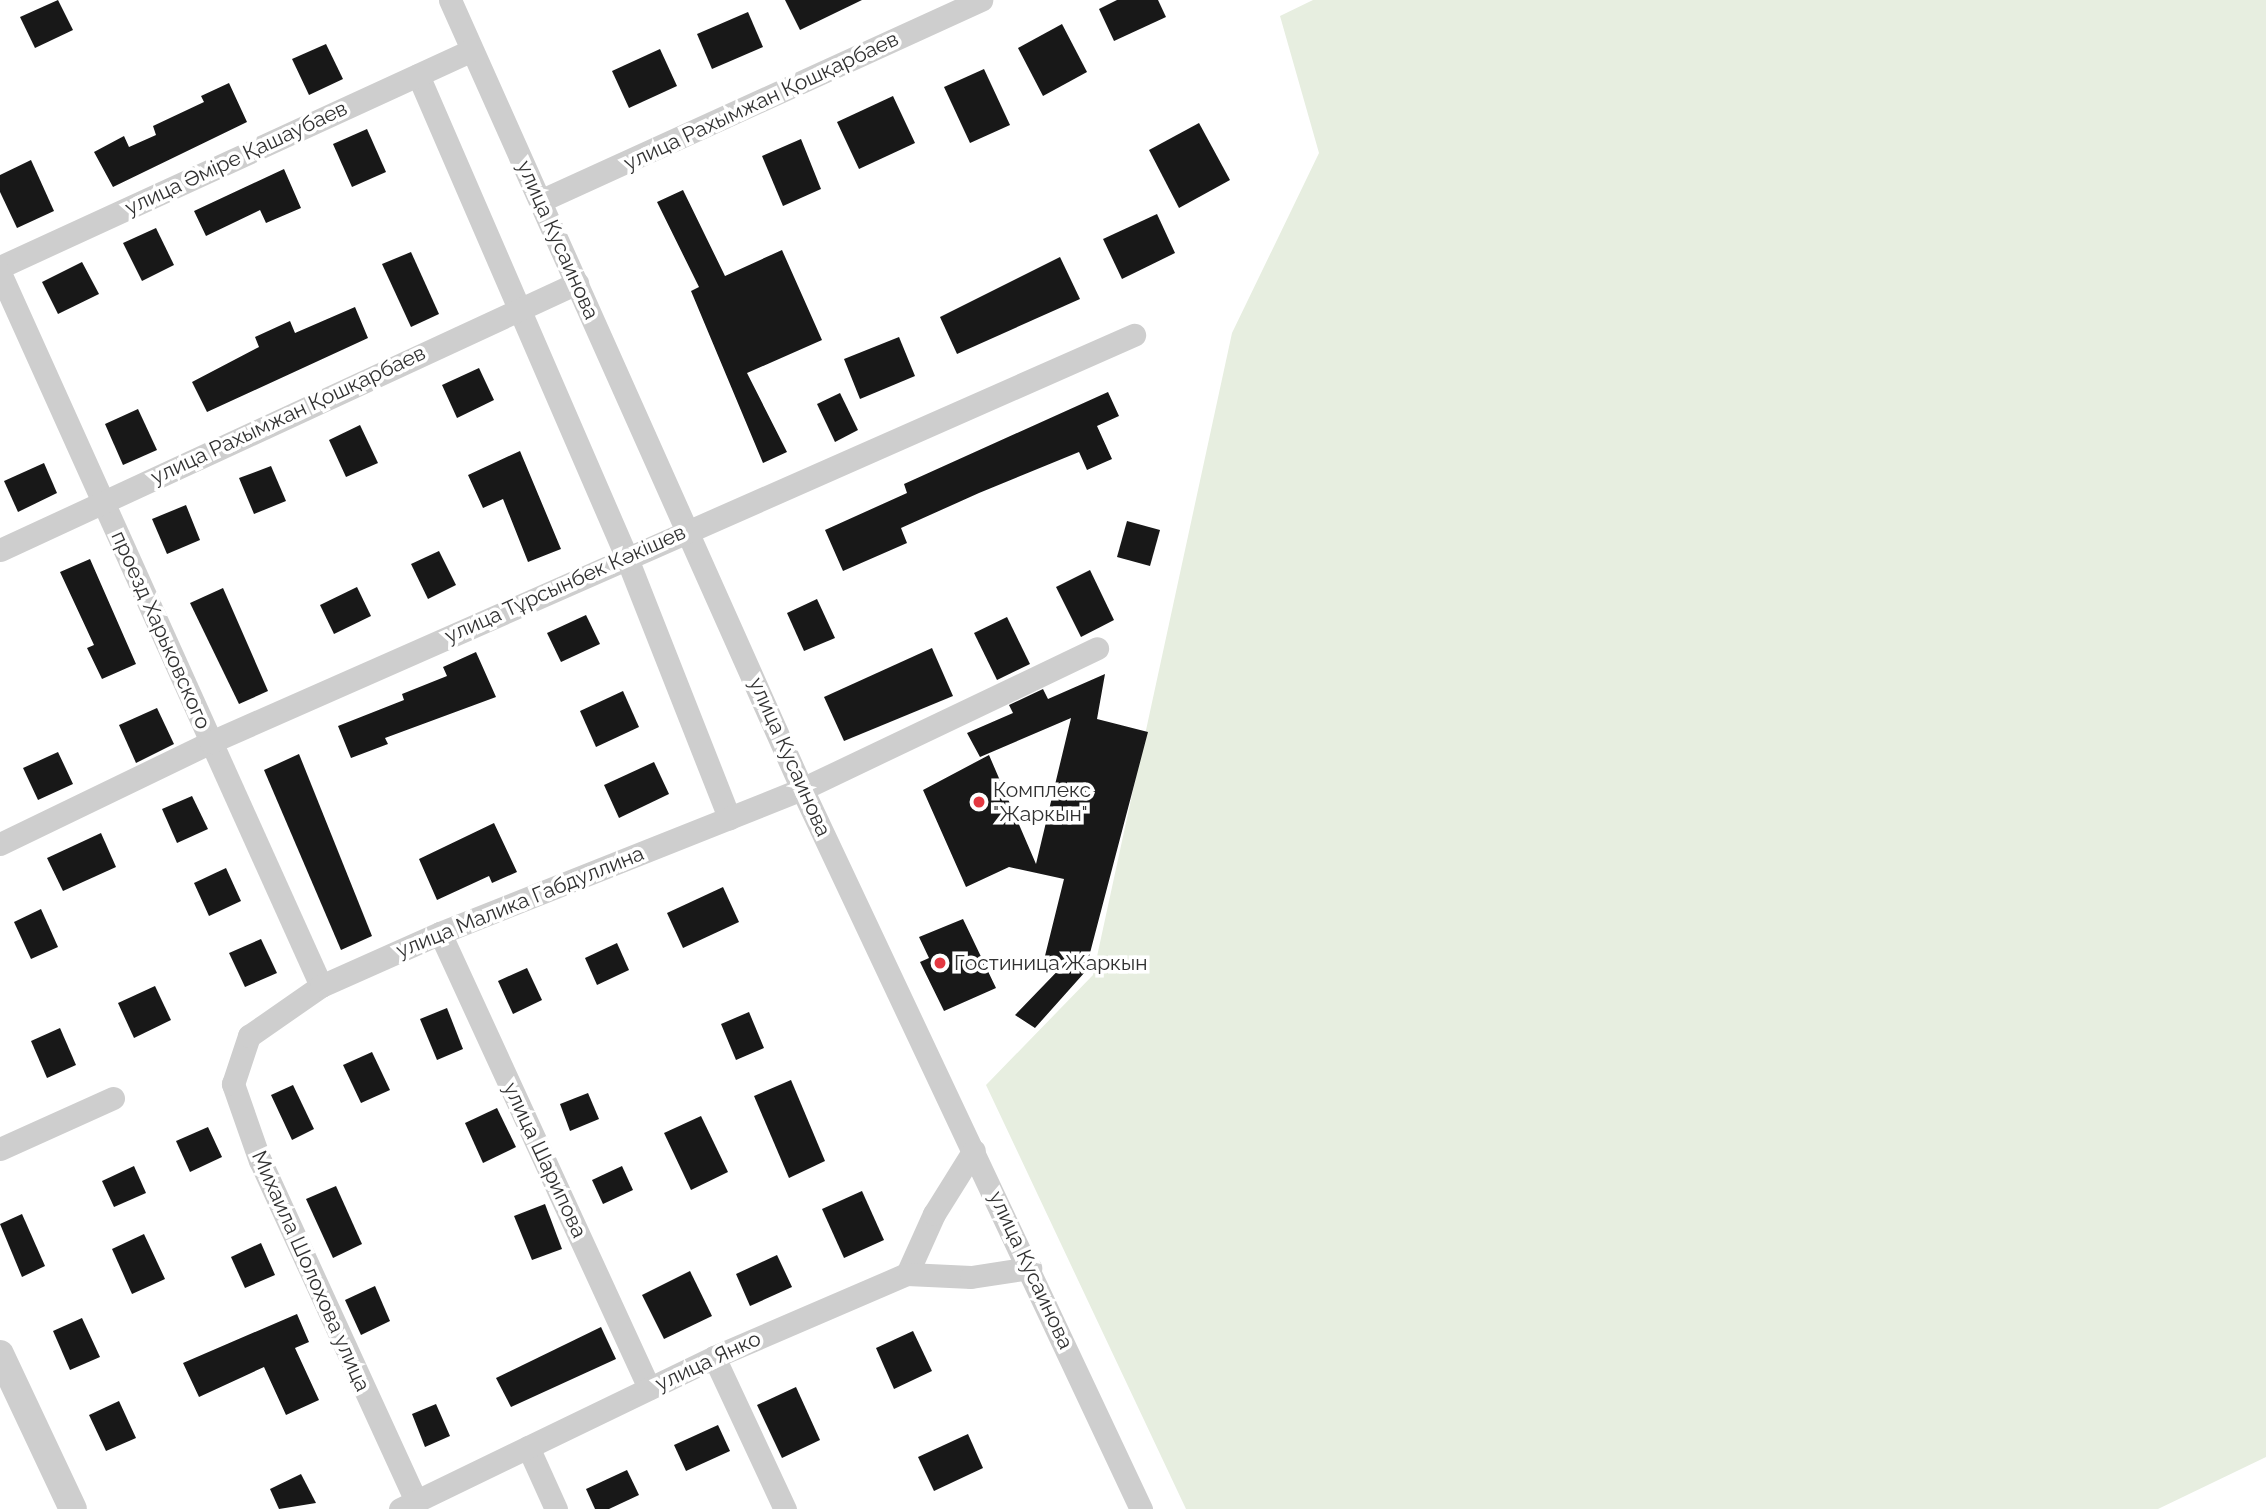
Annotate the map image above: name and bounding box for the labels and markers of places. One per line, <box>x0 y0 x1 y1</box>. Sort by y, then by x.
place label: Комплекс "Жаркын" <box>993 777 1091 827</box>
marker: Комплекс "Жаркын" <box>971 794 987 810</box>
place label: Гостиница Жаркын <box>954 950 1148 976</box>
marker: Гостиница Жаркын <box>932 955 948 971</box>

